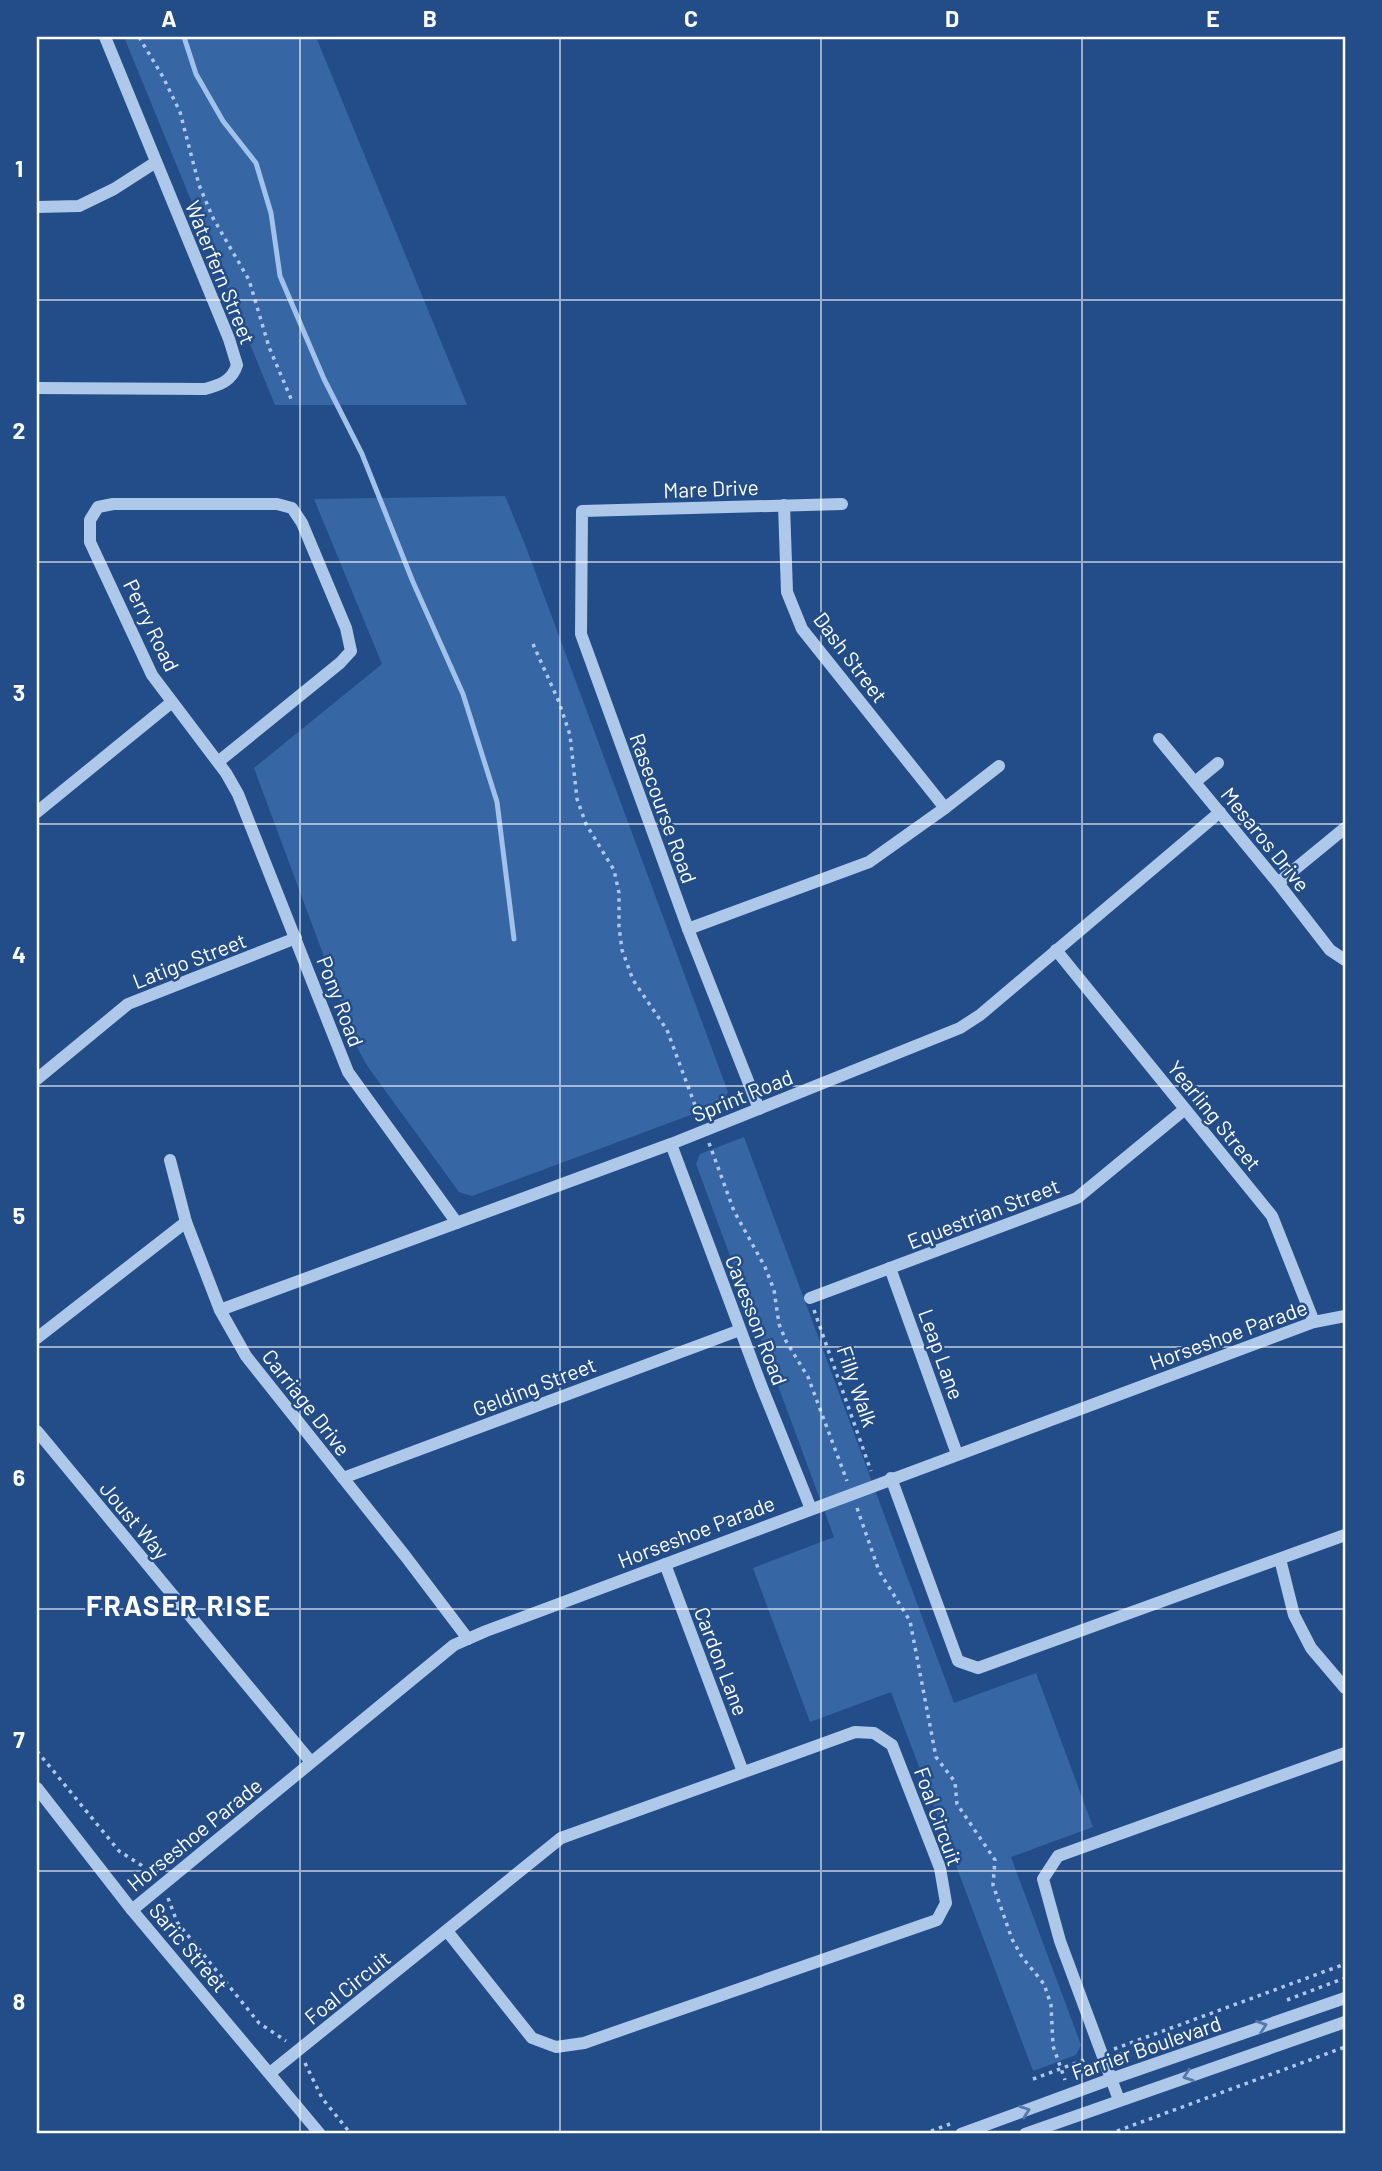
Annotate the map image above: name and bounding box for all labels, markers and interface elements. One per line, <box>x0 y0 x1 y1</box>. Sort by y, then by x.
text: A <box>161 4 177 32</box>
text: B <box>423 4 437 32</box>
text: C <box>684 4 698 32</box>
text: D <box>945 4 959 32</box>
text: E <box>1206 4 1220 32</box>
text: 1 <box>15 154 23 182</box>
street label: Waterfern Street <box>181 197 261 347</box>
text: 2 <box>13 416 25 444</box>
street label: Mare Drive <box>663 474 759 502</box>
street label: Perry Road <box>119 575 185 675</box>
street label: Dash Street <box>809 607 893 707</box>
text: 3 <box>13 678 25 706</box>
street label: Rasecourse Road <box>625 730 703 886</box>
street label: Mesaros Drive <box>1216 782 1316 896</box>
street label: Latigo Street <box>129 927 249 993</box>
text: 4 <box>12 940 26 968</box>
street label: Pony Road <box>312 952 370 1050</box>
street label: Yearling Street <box>1163 1055 1267 1175</box>
street label: Sprint Road <box>688 1063 796 1127</box>
street label: Equestrian Street <box>903 1173 1063 1253</box>
text: 5 <box>13 1201 25 1229</box>
street label: Cavesson Road <box>721 1252 793 1388</box>
street label: Horseshoe Parade <box>1146 1294 1310 1374</box>
street label: Leap Lane <box>914 1305 970 1403</box>
street label: Filly Walk <box>832 1342 884 1430</box>
street label: Carriage Drive <box>258 1344 356 1460</box>
street label: Gelding Street <box>469 1351 599 1421</box>
text: 6 <box>13 1463 25 1491</box>
street label: Joust Way <box>95 1476 175 1564</box>
street label: Horseshoe Parade <box>614 1490 778 1572</box>
district label: FRASER RISE <box>86 1588 272 1622</box>
street label: Cardon Lane <box>690 1603 754 1719</box>
text: 7 <box>13 1725 25 1753</box>
street label: Foal Circuit <box>910 1763 968 1869</box>
street label: Horseshoe Parade <box>122 1772 266 1896</box>
street label: Saric Street <box>145 1897 233 1997</box>
street label: Foal Circuit <box>299 1945 395 2029</box>
text: 8 <box>13 1987 25 2015</box>
street label: Farrier Boulevard <box>1068 2010 1224 2084</box>
one-way arrow <box>1256 2020 1268 2034</box>
one-way arrow <box>1182 2068 1195 2082</box>
one-way arrow <box>1018 2105 1030 2119</box>

